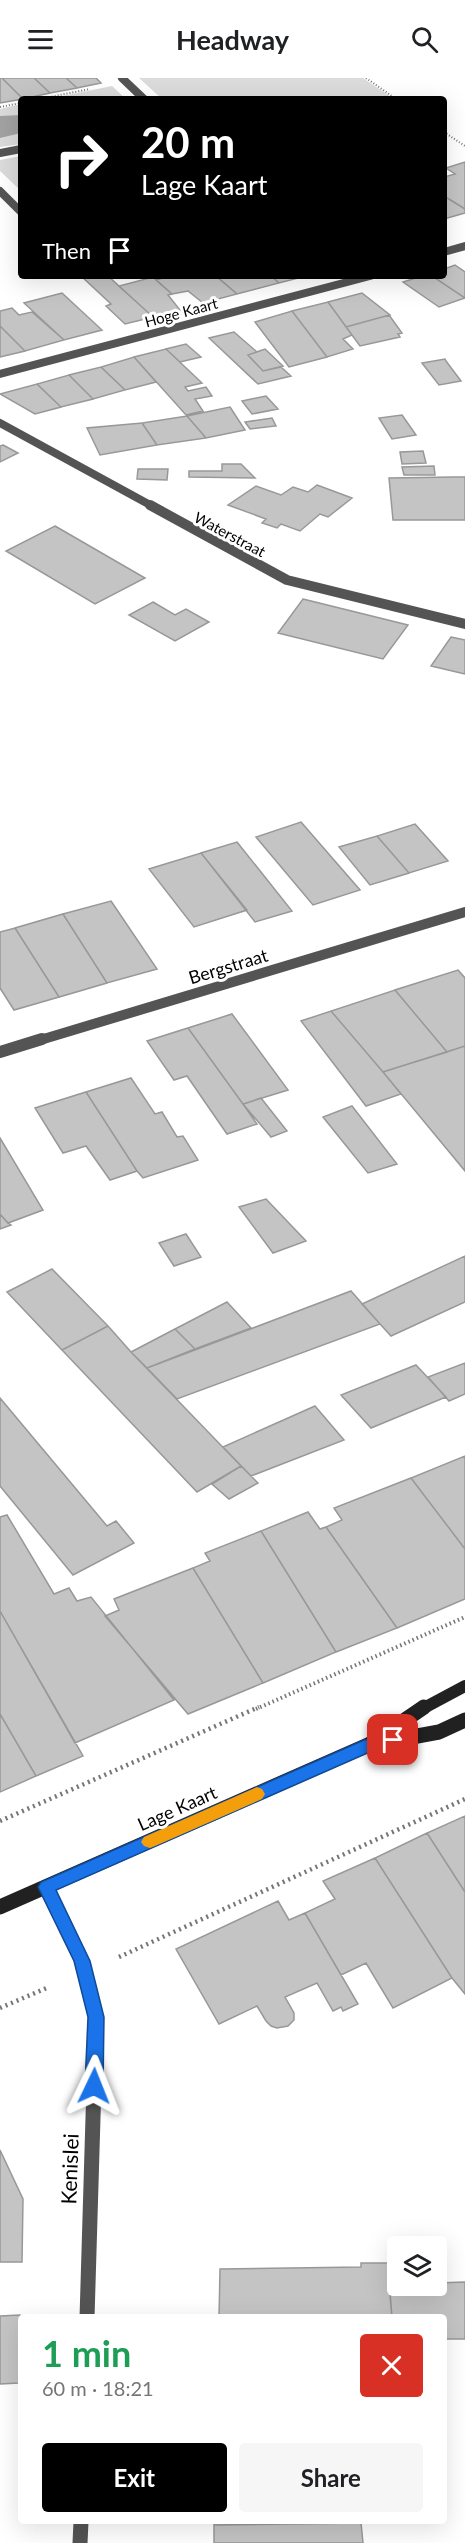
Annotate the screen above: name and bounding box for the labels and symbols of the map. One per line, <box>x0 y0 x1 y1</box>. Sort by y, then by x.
street label: Hoge Kaart <box>143 293 220 330</box>
street label: Waterstraat <box>191 508 269 561</box>
street label: Bergstraat <box>186 943 271 988</box>
pin <box>367 1714 418 1765</box>
street label: Lage Kaart <box>134 1781 220 1835</box>
position arrow <box>62 2054 126 2118</box>
street label: Kenislei <box>55 2133 83 2205</box>

